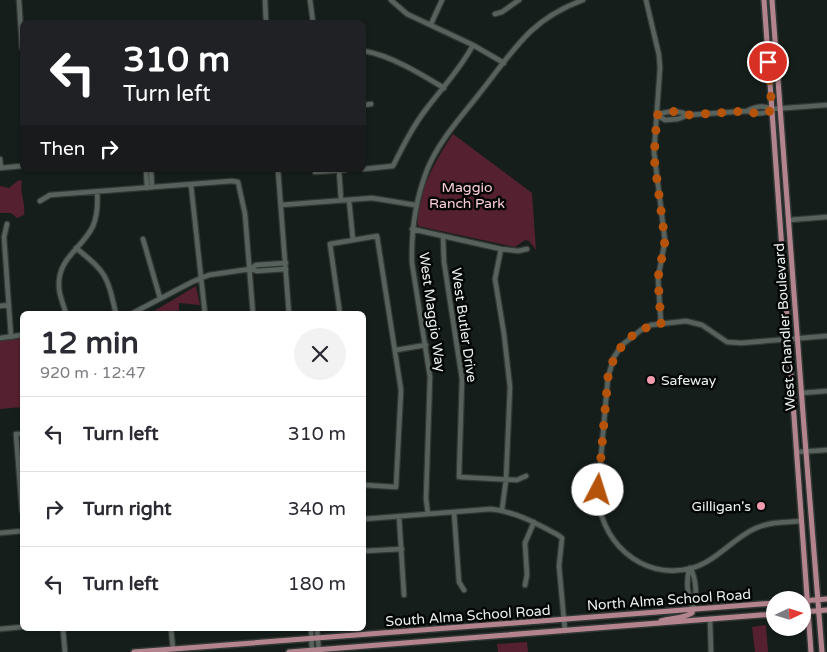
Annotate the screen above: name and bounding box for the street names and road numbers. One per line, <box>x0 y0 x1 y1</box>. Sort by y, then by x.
street label: West Chandler Boulevard <box>771 243 799 411</box>
street label: West Maggio Way <box>415 251 449 373</box>
street label: West Butler Drive <box>448 267 480 383</box>
street label: North Alma School Road <box>586 586 752 614</box>
street label: South Alma School Road <box>385 602 551 630</box>

